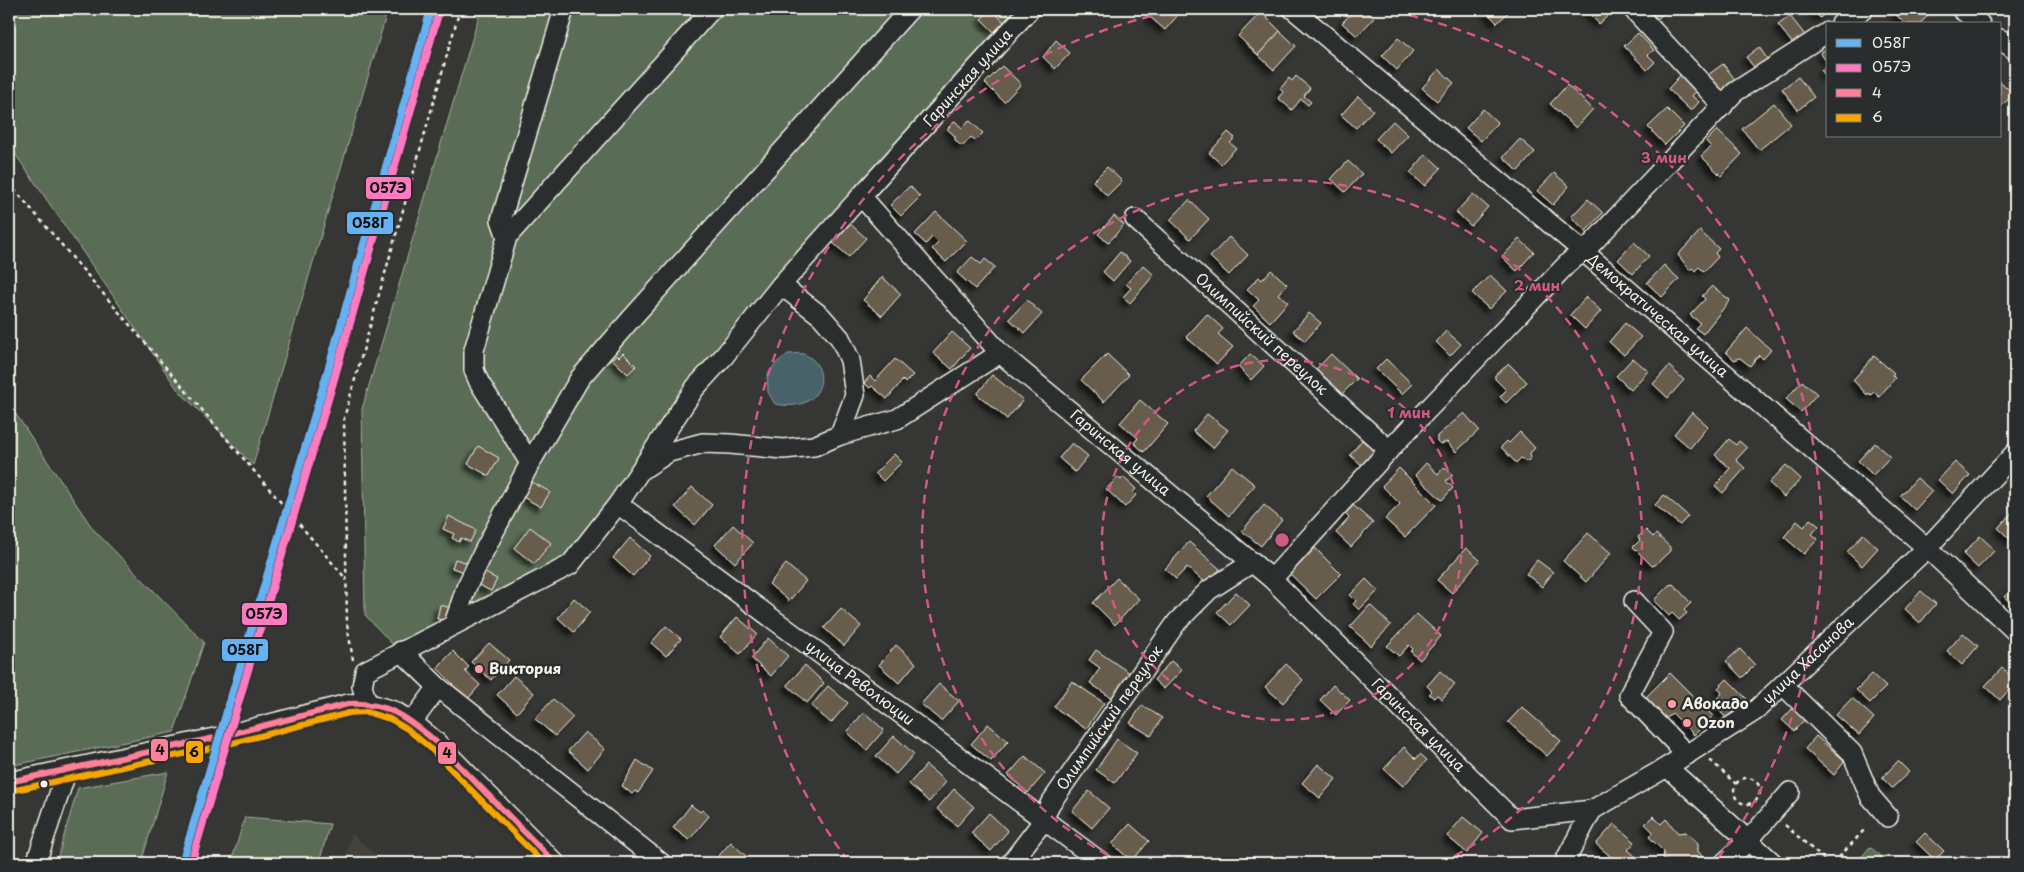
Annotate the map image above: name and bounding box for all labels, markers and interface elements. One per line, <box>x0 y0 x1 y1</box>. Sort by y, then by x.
legend <box>1826 22 2002 138</box>
street label: Гаринская улица <box>917 23 1018 131</box>
text: 058Г <box>1872 30 1911 53</box>
text: 057Э <box>1872 54 1911 77</box>
text: 4 <box>1872 80 1882 103</box>
text: 6 <box>1872 104 1883 127</box>
text: 3 мин <box>1641 145 1687 168</box>
line badge: 057Э <box>365 176 412 200</box>
text: 057Э <box>370 177 407 198</box>
line badge: 058Г <box>346 211 394 235</box>
text: 058Г <box>352 212 388 233</box>
street label: Демократическая улица <box>1582 246 1735 382</box>
street label: Олимпийский переулок <box>1191 266 1334 400</box>
text: 2 мин <box>1514 273 1561 296</box>
text: 1 мин <box>1387 400 1431 423</box>
street label: Гаринская улица <box>1066 403 1177 501</box>
centre of rings <box>1273 531 1291 549</box>
line badge: 057Э <box>241 602 288 626</box>
text: 057Э <box>246 603 283 624</box>
street label: улица Хасанова <box>1756 610 1859 709</box>
street label: улица Революции <box>801 634 920 730</box>
line badge: 058Г <box>221 638 269 662</box>
text: 058Г <box>227 639 263 660</box>
street label: Олимпийский переулок <box>1050 640 1168 794</box>
place label: Виктория <box>489 656 561 679</box>
marker: Виктория <box>473 663 485 675</box>
street label: Гаринская улица <box>1367 672 1472 777</box>
place label: Авокадо <box>1681 691 1749 714</box>
marker: Авокадо <box>1666 698 1678 710</box>
place label: Ozon <box>1697 710 1735 733</box>
marker: Ozon <box>1681 717 1693 729</box>
line badge: 4 <box>150 738 169 762</box>
text: 4 <box>155 739 165 760</box>
line badge: 6 <box>185 740 204 764</box>
text: 6 <box>189 741 199 762</box>
line badge: 4 <box>437 741 457 765</box>
text: 4 <box>442 742 452 763</box>
unlabelled marker <box>39 779 49 789</box>

